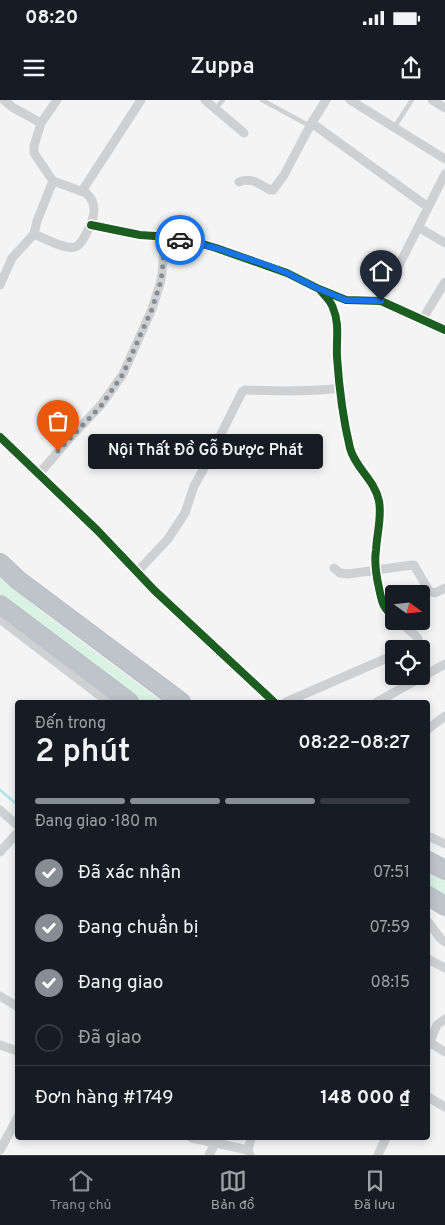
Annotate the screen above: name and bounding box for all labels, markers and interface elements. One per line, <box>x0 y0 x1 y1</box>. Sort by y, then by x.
text: 08:20 <box>25 6 78 30</box>
icon: menu <box>20 54 48 82</box>
text: Zuppa <box>190 54 255 81</box>
icon: share <box>397 54 425 82</box>
courier <box>155 215 205 265</box>
icon: car <box>166 226 194 254</box>
pin <box>360 250 402 301</box>
icon: home <box>367 257 395 285</box>
pin <box>37 400 79 451</box>
icon: bag <box>44 407 72 435</box>
callout: Nội Thất Đồ Gỗ Được Phát <box>88 434 323 468</box>
text: Nội Thất Đồ Gỗ Được Phát <box>108 441 303 461</box>
north arrow <box>385 585 430 630</box>
map controls <box>385 585 430 685</box>
button: locate <box>385 640 430 685</box>
text: Đến trong <box>35 714 106 734</box>
text: 08:22–08:27 <box>298 731 410 755</box>
text: 2 phút <box>35 733 130 773</box>
text: Đang giao · 180 m <box>35 812 158 832</box>
icon: check <box>35 859 63 887</box>
text: Đã xác nhận <box>78 861 181 885</box>
text: 07:51 <box>373 863 410 883</box>
icon: check <box>35 914 63 942</box>
text: Đang chuẩn bị <box>78 916 199 940</box>
text: 07:59 <box>370 918 410 938</box>
icon: check <box>35 969 63 997</box>
text: Đang giao <box>78 971 163 995</box>
text: 08:15 <box>370 973 410 993</box>
text: Đã giao <box>78 1026 142 1050</box>
text: Đơn hàng #1749 <box>35 1086 174 1110</box>
text: 148 000 ₫ <box>320 1086 410 1110</box>
tab: Trang chủ <box>50 1167 111 1214</box>
tab: Bản đồ <box>211 1167 255 1214</box>
tab: Đã lưu <box>354 1167 395 1214</box>

